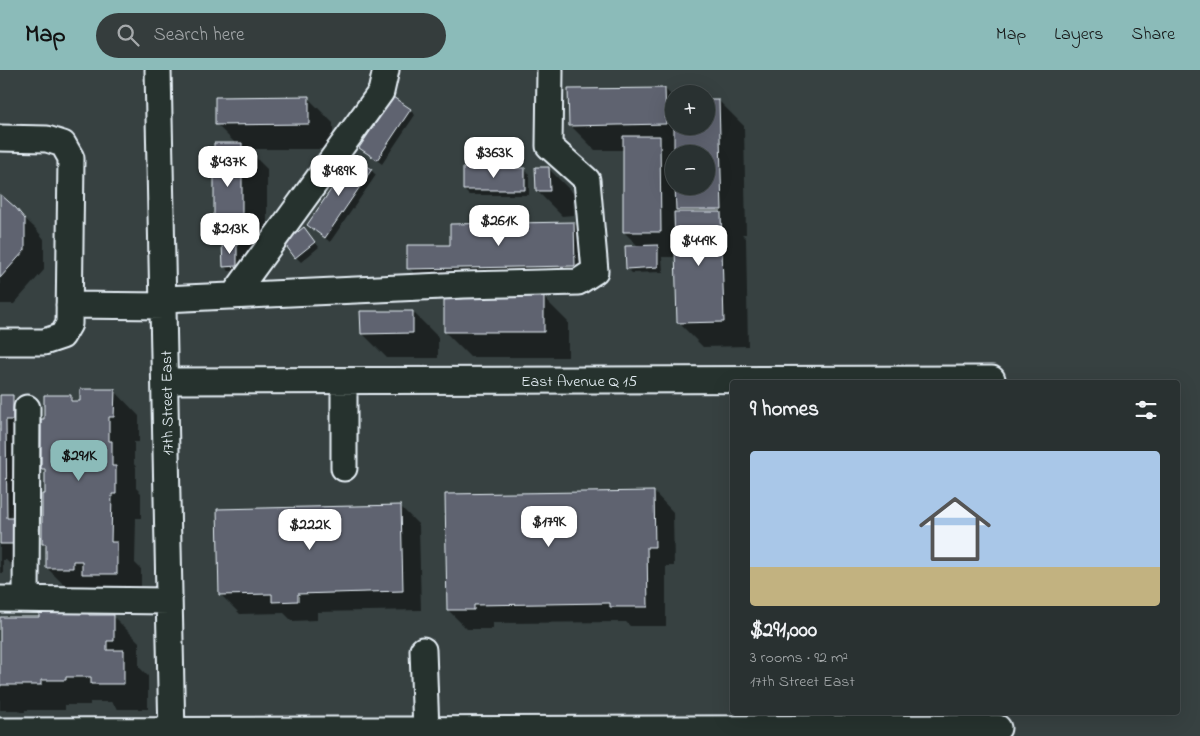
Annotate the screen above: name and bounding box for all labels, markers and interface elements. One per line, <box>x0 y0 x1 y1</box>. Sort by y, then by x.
search box <box>96 13 446 58</box>
text: Map <box>25 18 66 53</box>
icon: search <box>114 21 142 49</box>
text: Search here <box>154 22 245 49</box>
text: Map <box>996 22 1026 48</box>
text: Layers <box>1054 22 1104 48</box>
text: Share <box>1132 22 1175 48</box>
map controls <box>665 85 715 195</box>
button: + <box>665 85 715 135</box>
pin: $363K <box>459 136 529 179</box>
text: $363K <box>475 141 513 165</box>
button: − <box>665 145 715 195</box>
pin: $437K <box>193 146 263 188</box>
text: $437K <box>209 150 247 174</box>
pin: $489K <box>304 154 374 197</box>
text: $489K <box>322 159 356 183</box>
pin: $261K <box>464 204 534 247</box>
text: $261K <box>480 209 518 233</box>
pin: $213K <box>195 212 265 255</box>
text: $213K <box>211 217 249 241</box>
pin: $449K <box>664 224 734 267</box>
text: $449K <box>681 229 717 253</box>
street label: 17th Street East <box>155 350 181 456</box>
street label: East Avenue Q 15 <box>521 370 637 394</box>
text: 9 homes <box>750 395 819 425</box>
icon: filters <box>1132 396 1160 424</box>
pin: $291K <box>44 440 114 482</box>
text: $291K <box>61 444 97 468</box>
icon: home <box>910 484 1000 574</box>
pin: $179K <box>514 506 584 548</box>
pin: $222K <box>275 508 345 551</box>
text: $179K <box>532 510 566 534</box>
text: $222K <box>289 513 331 537</box>
text: $291,000 <box>750 616 817 646</box>
text: 3 rooms · 92 m² <box>750 646 848 670</box>
text: 17th Street East <box>750 670 855 694</box>

